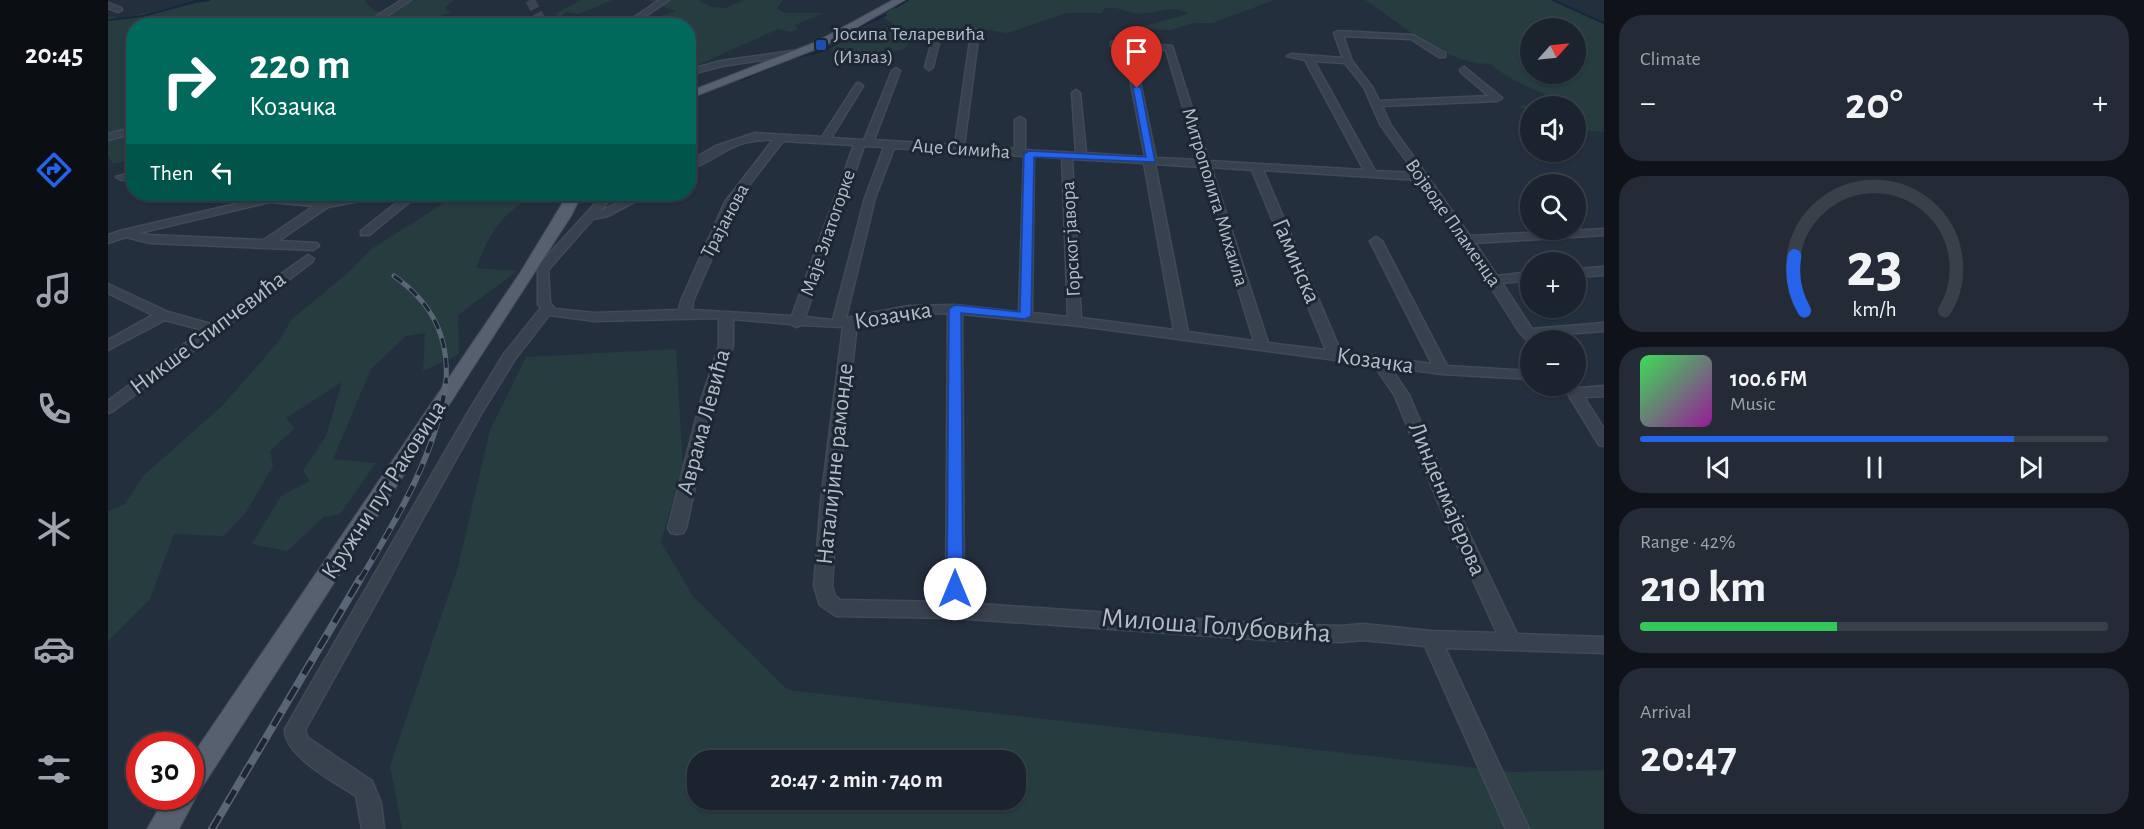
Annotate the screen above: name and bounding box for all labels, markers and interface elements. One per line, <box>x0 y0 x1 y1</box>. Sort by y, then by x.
north arrow <box>1520 18 1586 84</box>
map controls <box>1520 18 1586 396</box>
place label: Јосипа Теларевића (Излаз) <box>833 24 985 67</box>
pin <box>1111 26 1162 88</box>
icon: arrive <box>1120 35 1153 68</box>
marker: Јосипа Теларевића (Излаз) <box>814 38 828 52</box>
text: 20:45 <box>25 41 83 68</box>
icon: right <box>150 42 228 120</box>
text: 220 m <box>249 44 351 86</box>
text: Climate <box>1640 49 1701 69</box>
text: 20° <box>1845 82 1903 127</box>
text: − <box>1640 87 1656 120</box>
text: + <box>2092 87 2108 120</box>
text: Козачка <box>249 93 337 120</box>
button: sound <box>1520 96 1586 162</box>
street label: Митрополита Михаила <box>1178 105 1252 289</box>
street label: Аце Симића <box>911 136 1011 162</box>
icon: directions <box>33 149 75 191</box>
street label: Војводе Пламенца <box>1401 155 1505 291</box>
icon: left <box>206 156 239 189</box>
text: Then <box>150 162 194 184</box>
street label: Маје Златогорке <box>797 167 859 299</box>
button: search <box>1520 174 1586 240</box>
street label: Трајанова <box>697 181 753 261</box>
street label: Горског јавора <box>1058 181 1084 297</box>
street label: Гаминска <box>1267 215 1325 307</box>
text: 23 <box>1846 235 1902 297</box>
button: + <box>1520 252 1586 318</box>
street label: Никше Стипчевића <box>126 267 290 399</box>
icon: music <box>33 269 75 311</box>
street label: Козачка <box>853 298 933 334</box>
text: km/h <box>1852 299 1896 320</box>
button: − <box>1520 330 1586 396</box>
street label: Козачка <box>1335 344 1415 378</box>
street label: Аврама Левића <box>673 347 735 497</box>
street label: Наталијине рамонде <box>812 362 858 566</box>
text: 100.6 FM <box>1730 368 1807 390</box>
icon: phone <box>33 388 75 430</box>
text: Music <box>1730 394 1776 414</box>
street label: Кружни пут Раковица <box>317 396 451 584</box>
street label: Линденмајерова <box>1404 419 1490 579</box>
icon: previous <box>1702 451 1735 484</box>
icon: pause <box>1858 451 1891 484</box>
icon: next <box>2014 451 2047 484</box>
icon: climate <box>33 508 75 550</box>
text: Range · 42% <box>1640 532 1735 552</box>
position arrow <box>923 557 987 621</box>
text: 210 km <box>1640 565 1766 610</box>
street label: Милоша Голубовића <box>1100 604 1332 648</box>
icon: car <box>33 628 75 670</box>
text: Arrival <box>1640 702 1691 722</box>
speed limit sign: 30 <box>126 732 204 810</box>
text: 20:47 <box>1640 735 1737 780</box>
icon: filters <box>33 748 75 790</box>
text: 20:47 · 2 min · 740 m <box>770 769 943 791</box>

